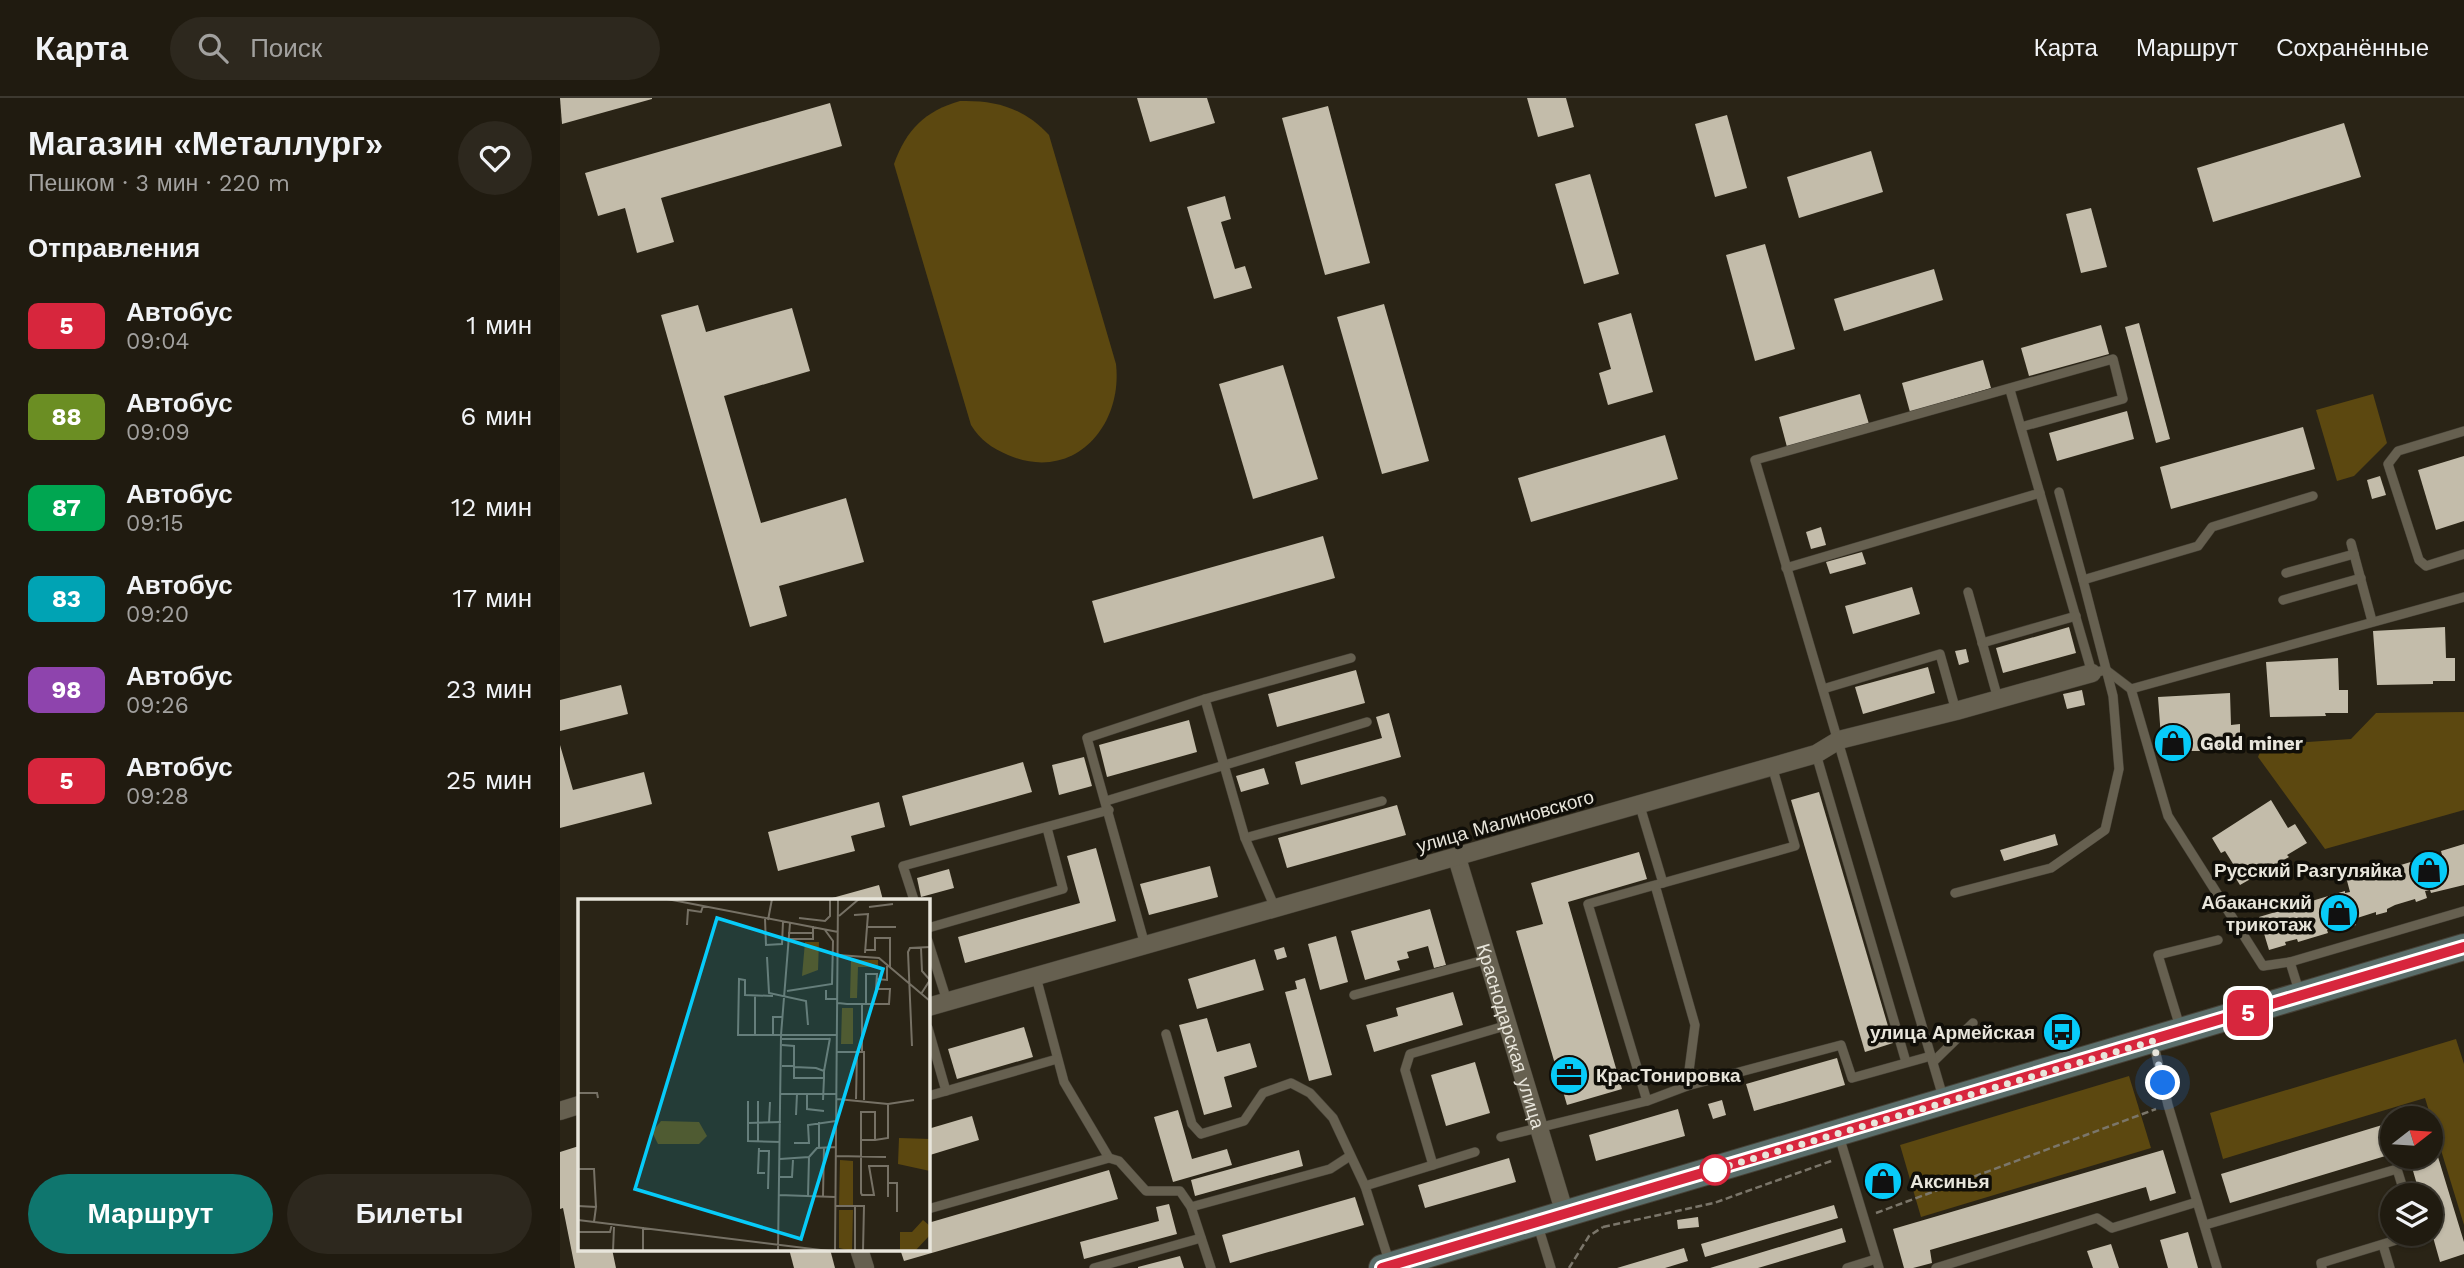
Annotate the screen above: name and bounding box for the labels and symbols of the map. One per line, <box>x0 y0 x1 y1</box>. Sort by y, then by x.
shop icon: Gold miner <box>2152 722 2194 764</box>
place label: Gold miner <box>2200 732 2304 755</box>
street label: улица Малиновского <box>1414 785 1597 858</box>
shop icon: Русский Разгуляйка <box>2408 849 2450 891</box>
place label: Русский Разгуляйка <box>2214 859 2402 882</box>
place label: Абаканский трикотаж <box>2201 891 2313 936</box>
shop icon: Абаканский трикотаж <box>2318 892 2360 934</box>
inset map <box>578 899 929 1250</box>
street label: Краснодарская улица <box>1472 941 1550 1132</box>
line badge: 5 <box>2225 990 2271 1036</box>
bus stop icon: улица Армейская <box>2041 1011 2083 1053</box>
place label: улица Армейская <box>1870 1021 2035 1044</box>
office icon: КрасТонировка <box>1548 1054 1590 1096</box>
place label: КрасТонировка <box>1596 1064 1741 1087</box>
your location <box>2145 1065 2180 1100</box>
north arrow <box>2380 1106 2443 1169</box>
unlabelled marker <box>1700 1155 1730 1185</box>
shop icon: Аксинья <box>1862 1160 1904 1202</box>
place label: Аксинья <box>1910 1170 1989 1193</box>

